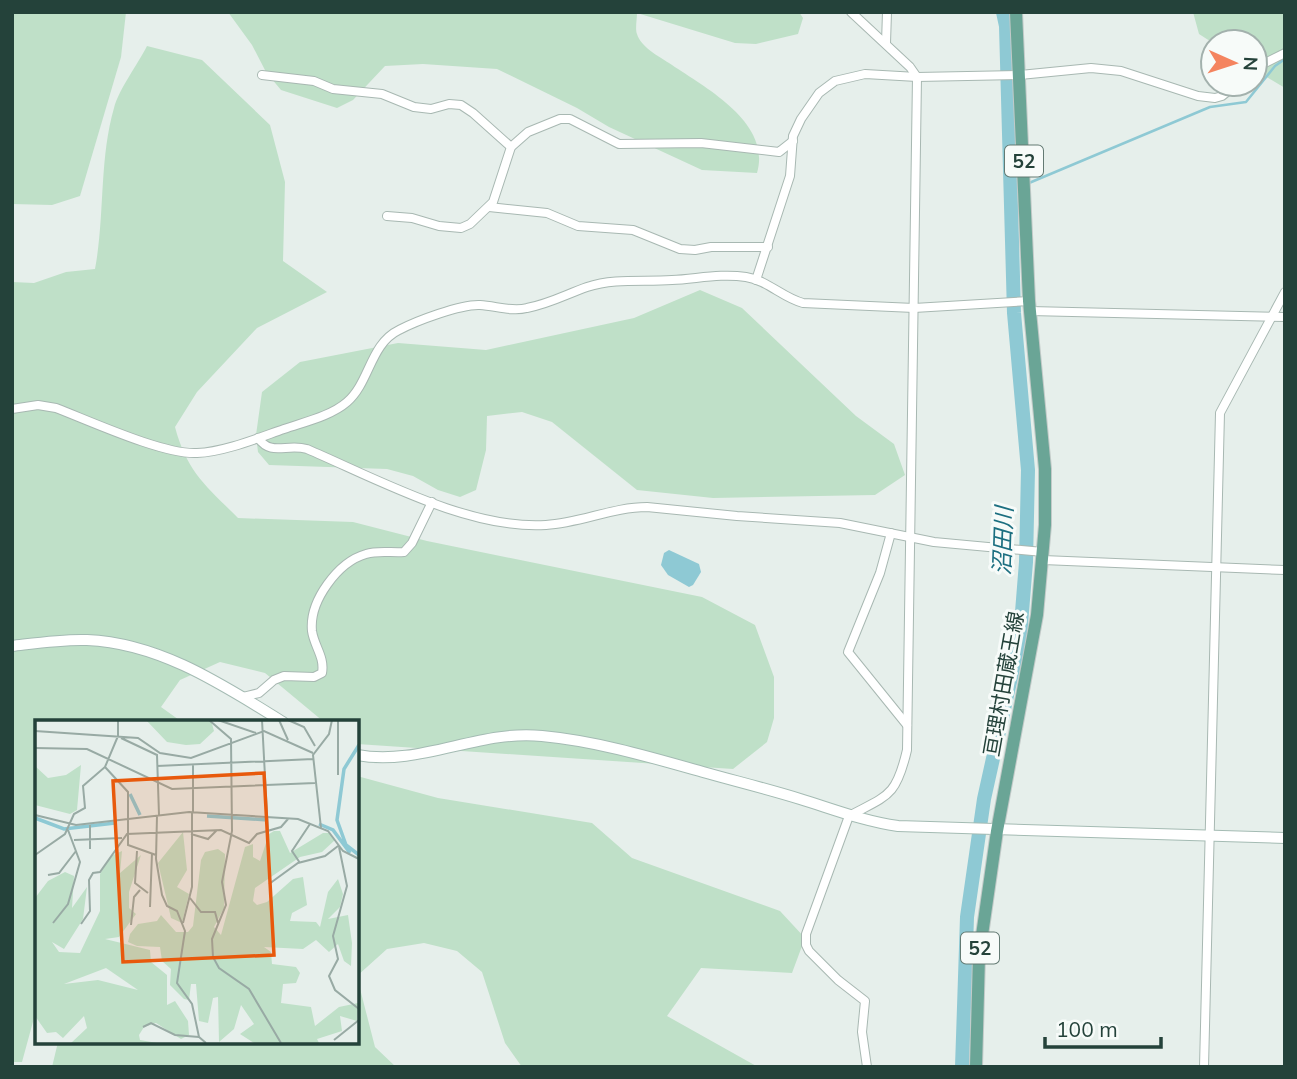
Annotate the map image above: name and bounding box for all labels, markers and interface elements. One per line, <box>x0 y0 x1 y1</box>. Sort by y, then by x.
north arrow <box>1199 28 1269 98</box>
text: N <box>1239 56 1263 72</box>
road number: 52 <box>1005 146 1043 176</box>
water label: 沼田川 <box>987 503 1018 576</box>
street label: 亘理村田蔵王線 <box>977 609 1029 758</box>
inset map <box>35 720 359 1044</box>
road number: 52 <box>961 932 999 964</box>
scale bar <box>1045 1006 1160 1050</box>
text: 100 m <box>1056 1016 1118 1042</box>

